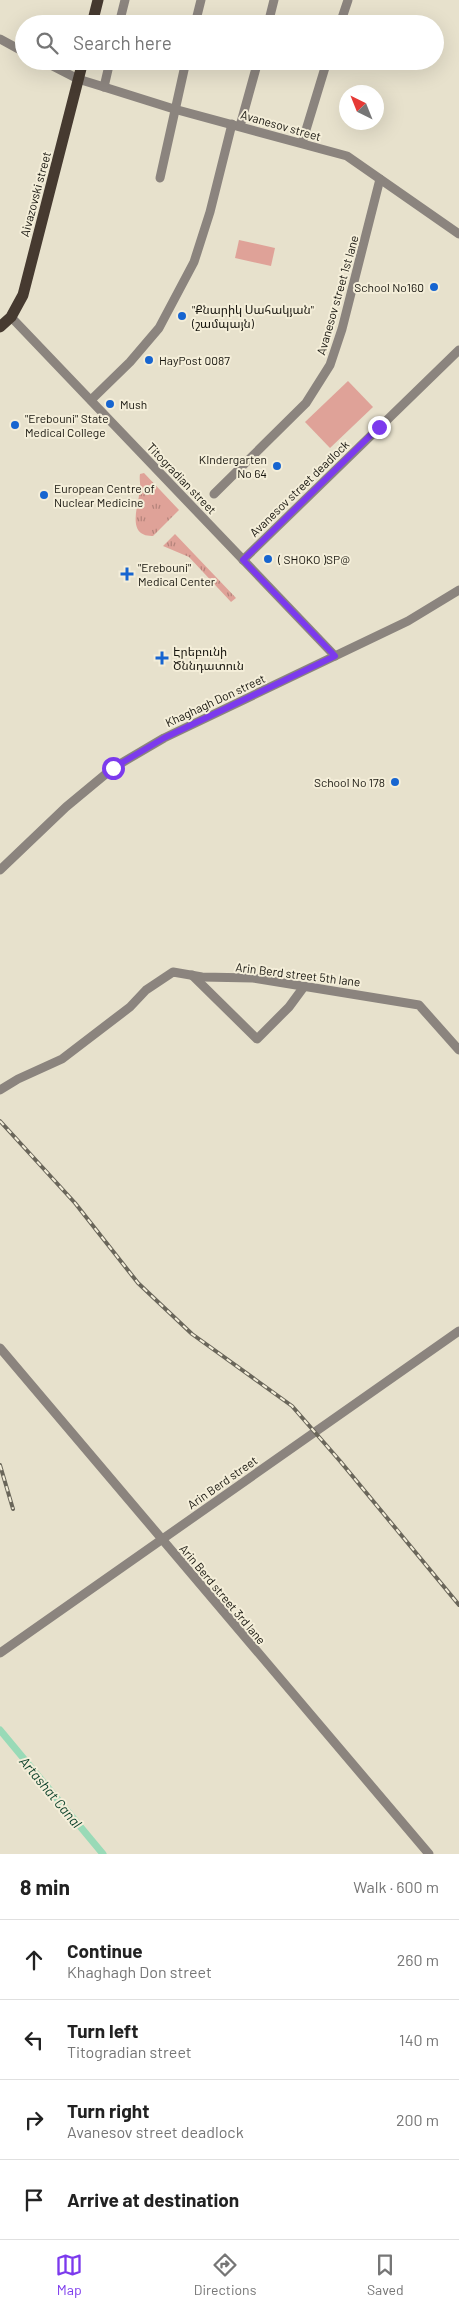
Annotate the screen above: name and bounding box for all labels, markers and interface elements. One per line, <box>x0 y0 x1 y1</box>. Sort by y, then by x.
search box <box>15 15 444 70</box>
icon: search <box>33 29 61 57</box>
text: Search here <box>73 31 172 54</box>
north arrow <box>339 85 384 130</box>
street label: Avanesov street <box>239 107 323 143</box>
street label: Aivazovski street <box>17 150 53 238</box>
street label: Avanesov street 1st lane <box>313 234 361 356</box>
place label: School No160 <box>354 280 424 294</box>
marker: School No160 <box>428 281 440 293</box>
place label: "Քնարիկ Սահակյան" (շամպայն) <box>191 302 314 331</box>
marker: "Քնարիկ Սահակյան" (շամպայն) <box>176 310 188 322</box>
place label: HayPost 0087 <box>159 353 230 367</box>
marker: HayPost 0087 <box>143 354 155 366</box>
place label: Mush <box>120 397 147 411</box>
marker: Mush <box>104 398 116 410</box>
place label: "Erebouni" State Medical College <box>25 411 109 439</box>
route end <box>368 416 391 439</box>
marker: "Erebouni" State Medical College <box>9 419 21 431</box>
street label: Avanesov street deadlock <box>246 437 352 539</box>
street label: Titogradian street <box>145 440 219 516</box>
place label: KIndergarten No 64 <box>199 452 267 480</box>
marker: KIndergarten No 64 <box>271 460 283 472</box>
place label: European Centre of Nuclear Medicine <box>54 481 155 509</box>
marker: European Centre of Nuclear Medicine <box>38 489 50 501</box>
place label: ( SHOKO )SP@ <box>277 552 350 566</box>
marker: ( SHOKO )SP@ <box>262 553 274 565</box>
place label: "Erebouni" Medical Center <box>138 560 216 588</box>
marker: "Erebouni" Medical Center <box>120 567 134 581</box>
place label: Էրեբունի Ծննդատուն <box>173 644 244 673</box>
marker: Էրեբունի Ծննդատուն <box>155 651 169 665</box>
street label: Khaghagh Don street <box>163 671 267 729</box>
route start <box>102 757 125 780</box>
place label: School No 178 <box>314 775 385 789</box>
marker: School No 178 <box>389 776 401 788</box>
street label: Arin Berd street 5th lane <box>235 959 361 989</box>
street label: Arin Berd street <box>184 1453 260 1511</box>
street label: Arin Berd street 3rd lane <box>177 1541 269 1647</box>
water label: Artashat Canal <box>16 1753 86 1831</box>
text: 8 min <box>20 1874 70 1899</box>
text: Walk · 600 m <box>353 1877 439 1896</box>
text: Continue <box>67 1939 143 1962</box>
icon: ahead <box>20 1946 48 1974</box>
text: 260 m <box>397 1950 439 1969</box>
text: Khaghagh Don street <box>67 1962 212 1981</box>
text: Turn left <box>67 2019 138 2042</box>
icon: left <box>20 2026 48 2054</box>
text: 140 m <box>399 2030 439 2049</box>
text: Titogradian street <box>67 2042 192 2061</box>
text: Turn right <box>67 2099 149 2122</box>
icon: right <box>20 2106 48 2134</box>
text: 200 m <box>396 2110 439 2129</box>
text: Avanesov street deadlock <box>67 2122 244 2141</box>
icon: arrive <box>20 2186 48 2214</box>
text: Arrive at destination <box>67 2188 239 2211</box>
tab: Map <box>55 2251 83 2298</box>
tab: Directions <box>194 2251 256 2298</box>
tab: Saved <box>367 2251 404 2298</box>

